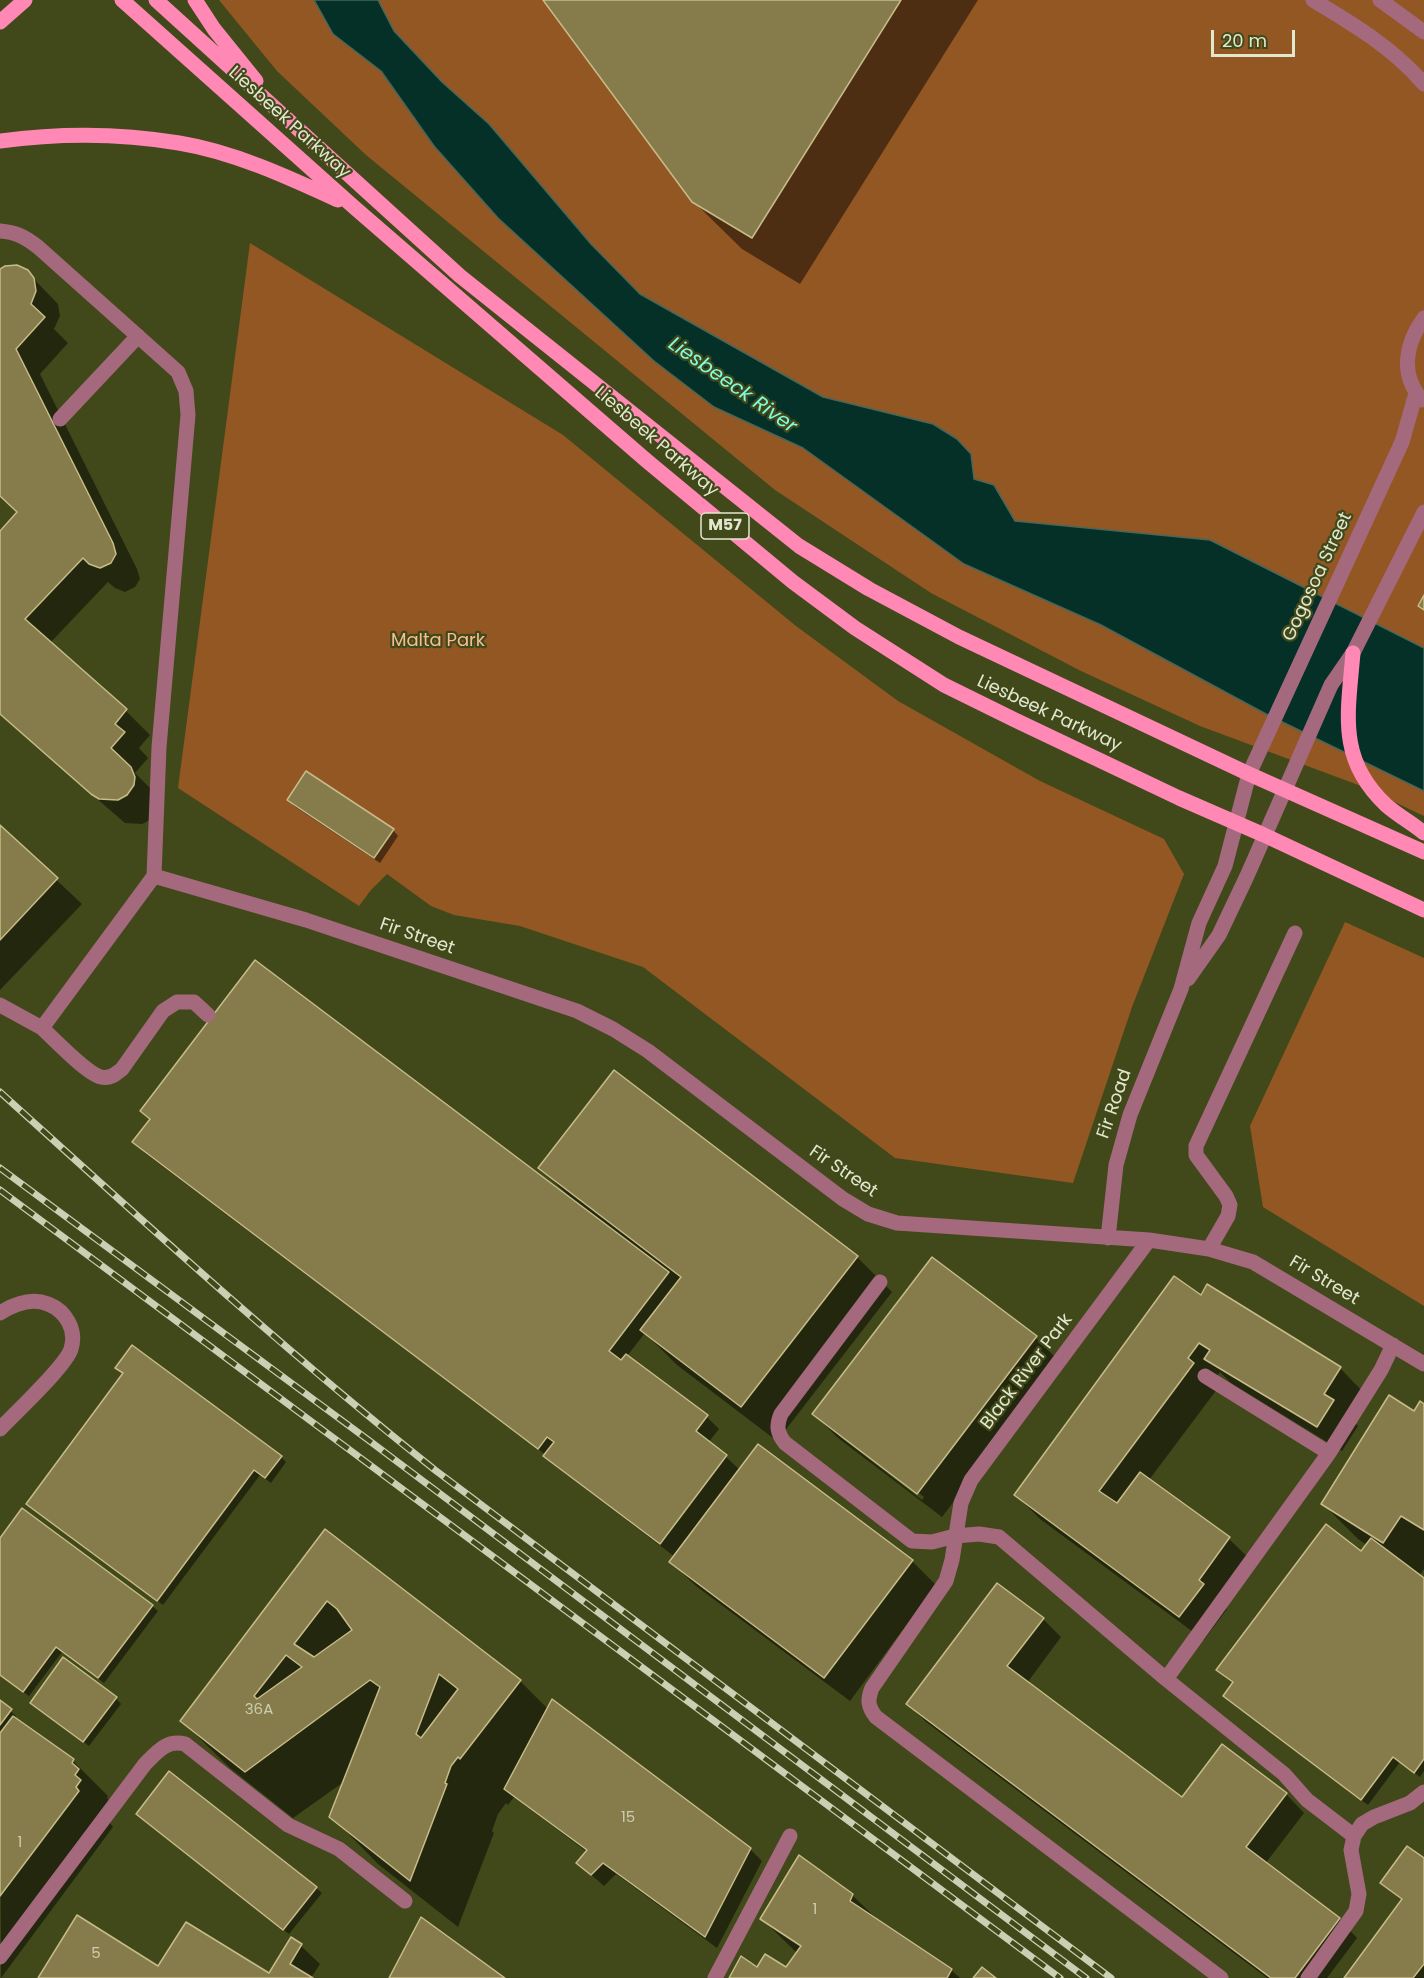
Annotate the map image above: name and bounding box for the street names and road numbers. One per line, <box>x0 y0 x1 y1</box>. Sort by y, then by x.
street label: Liesbeek Parkway <box>223 62 355 184</box>
street label: Liesbeek Parkway <box>590 382 722 502</box>
street label: Gogosoa Street <box>1279 509 1357 645</box>
road number: M57 <box>701 513 749 539</box>
street label: Liesbeek Parkway <box>973 671 1125 757</box>
street label: Fir Street <box>377 914 457 960</box>
street label: Fir Road <box>1093 1067 1137 1141</box>
street label: Fir Street <box>805 1141 881 1203</box>
street label: Fir Street <box>1285 1252 1363 1310</box>
street label: Black River Park <box>976 1310 1078 1434</box>

